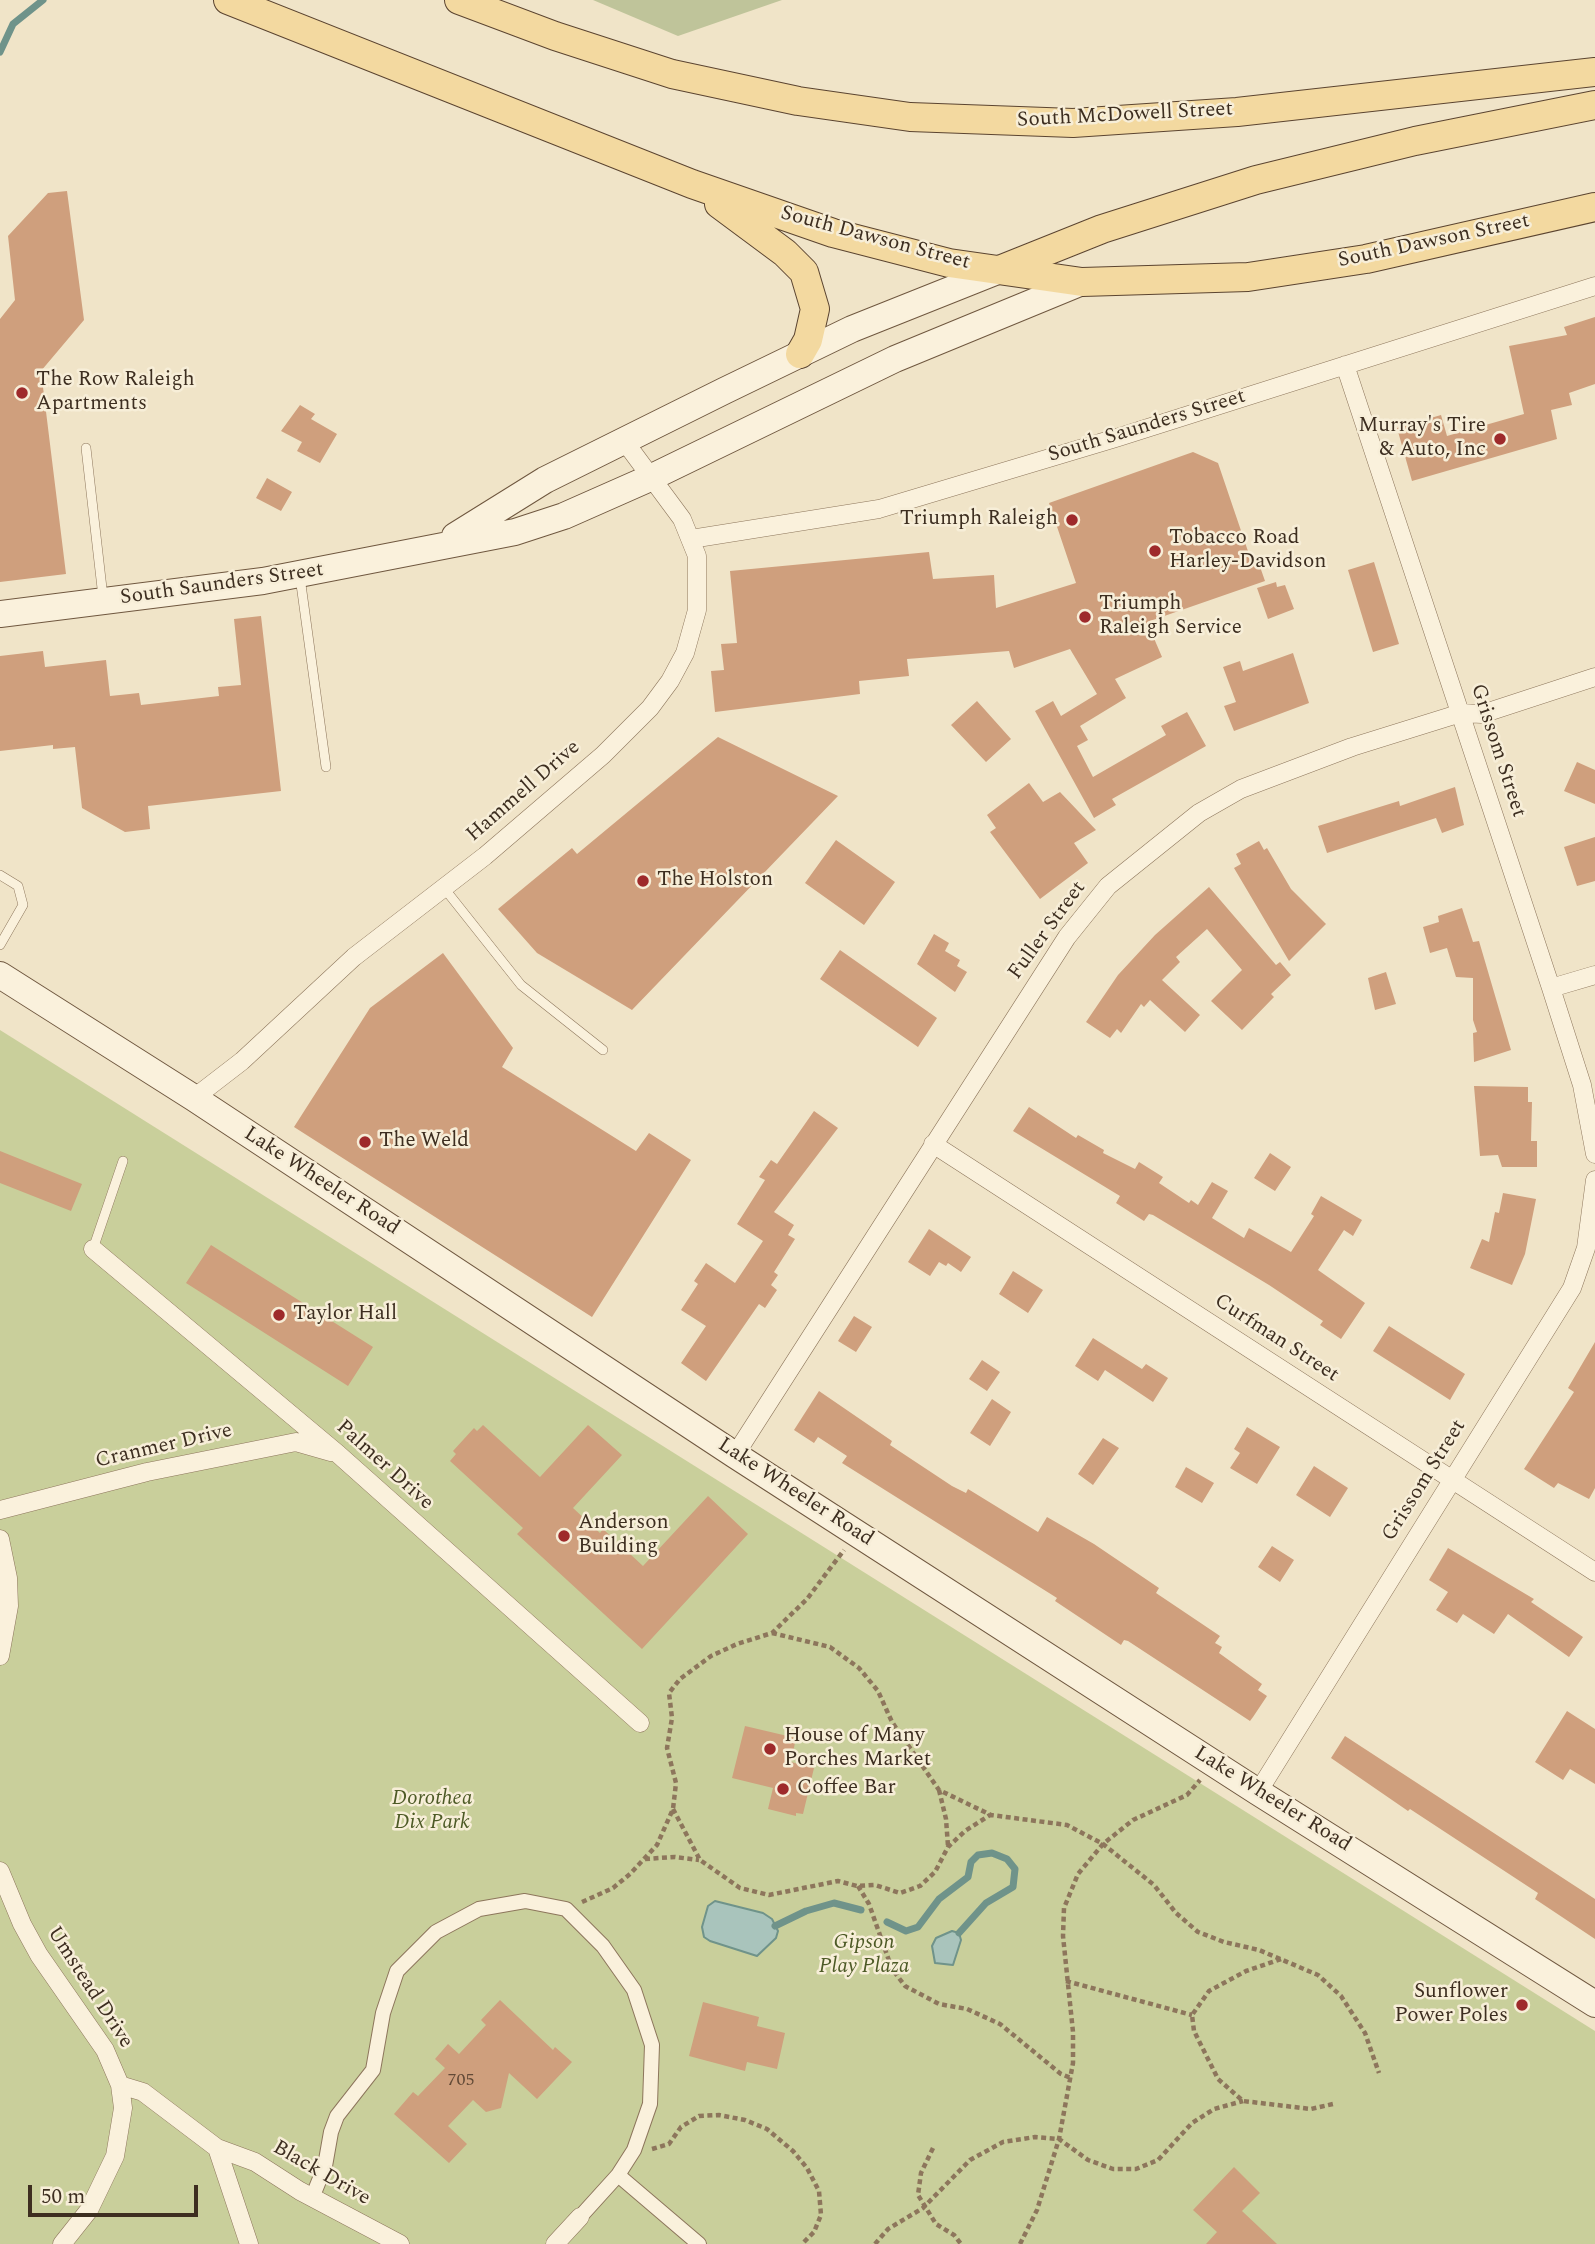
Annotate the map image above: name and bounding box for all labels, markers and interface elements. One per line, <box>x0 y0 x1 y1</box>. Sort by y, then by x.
street label: South McDowell Street <box>1016 98 1234 134</box>
street label: South Dawson Street <box>778 202 972 276</box>
street label: South Dawson Street <box>1336 209 1532 275</box>
place label: The Row Raleigh Apartments <box>36 368 195 418</box>
marker: The Row Raleigh Apartments <box>14 385 30 401</box>
street label: South Saunders Street <box>1045 385 1249 469</box>
place label: Murray's Tire & Auto, Inc <box>1358 414 1486 464</box>
marker: Murray's Tire & Auto, Inc <box>1492 431 1508 447</box>
place label: Triumph Raleigh <box>900 507 1058 533</box>
marker: Triumph Raleigh <box>1064 512 1080 528</box>
place label: Tobacco Road Harley-Davidson <box>1169 526 1326 576</box>
marker: Tobacco Road Harley-Davidson <box>1147 543 1163 559</box>
street label: South Saunders Street <box>119 558 325 612</box>
place label: Triumph Raleigh Service <box>1099 592 1242 642</box>
marker: Triumph Raleigh Service <box>1077 609 1093 625</box>
street label: Grissom Street <box>1464 681 1530 821</box>
street label: Hammell Drive <box>462 736 586 848</box>
place label: The Holston <box>657 868 773 894</box>
marker: The Holston <box>635 873 651 889</box>
street label: Fuller Street <box>1004 877 1092 985</box>
street label: Lake Wheeler Road <box>238 1122 404 1242</box>
place label: The Weld <box>379 1129 469 1155</box>
marker: The Weld <box>357 1134 373 1150</box>
street label: Curfman Street <box>1209 1289 1343 1389</box>
place label: Taylor Hall <box>293 1302 397 1328</box>
marker: Taylor Hall <box>271 1307 287 1323</box>
street label: Grissom Street <box>1378 1415 1472 1547</box>
street label: Palmer Drive <box>330 1416 438 1516</box>
street label: Cranmer Drive <box>93 1419 235 1475</box>
street label: Lake Wheeler Road <box>712 1433 878 1553</box>
place label: Anderson Building <box>578 1511 669 1561</box>
marker: Anderson Building <box>556 1528 572 1544</box>
place label: House of Many Porches Market <box>784 1724 931 1774</box>
marker: House of Many Porches Market <box>762 1741 778 1757</box>
street label: Lake Wheeler Road <box>1189 1741 1355 1859</box>
place label: Coffee Bar <box>797 1776 896 1802</box>
marker: Coffee Bar <box>775 1781 791 1797</box>
park label: Dorothea Dix Park <box>392 1787 472 1837</box>
street label: Umstead Drive <box>40 1922 138 2054</box>
park label: Gipson Play Plaza <box>819 1931 909 1981</box>
place label: Sunflower Power Poles <box>1394 1980 1508 2030</box>
marker: Sunflower Power Poles <box>1514 1997 1530 2013</box>
house number: 705 <box>448 2070 474 2092</box>
street label: Black Drive <box>268 2136 374 2212</box>
scale bar <box>32 2170 201 2214</box>
text: 50 m <box>41 2181 85 2213</box>

